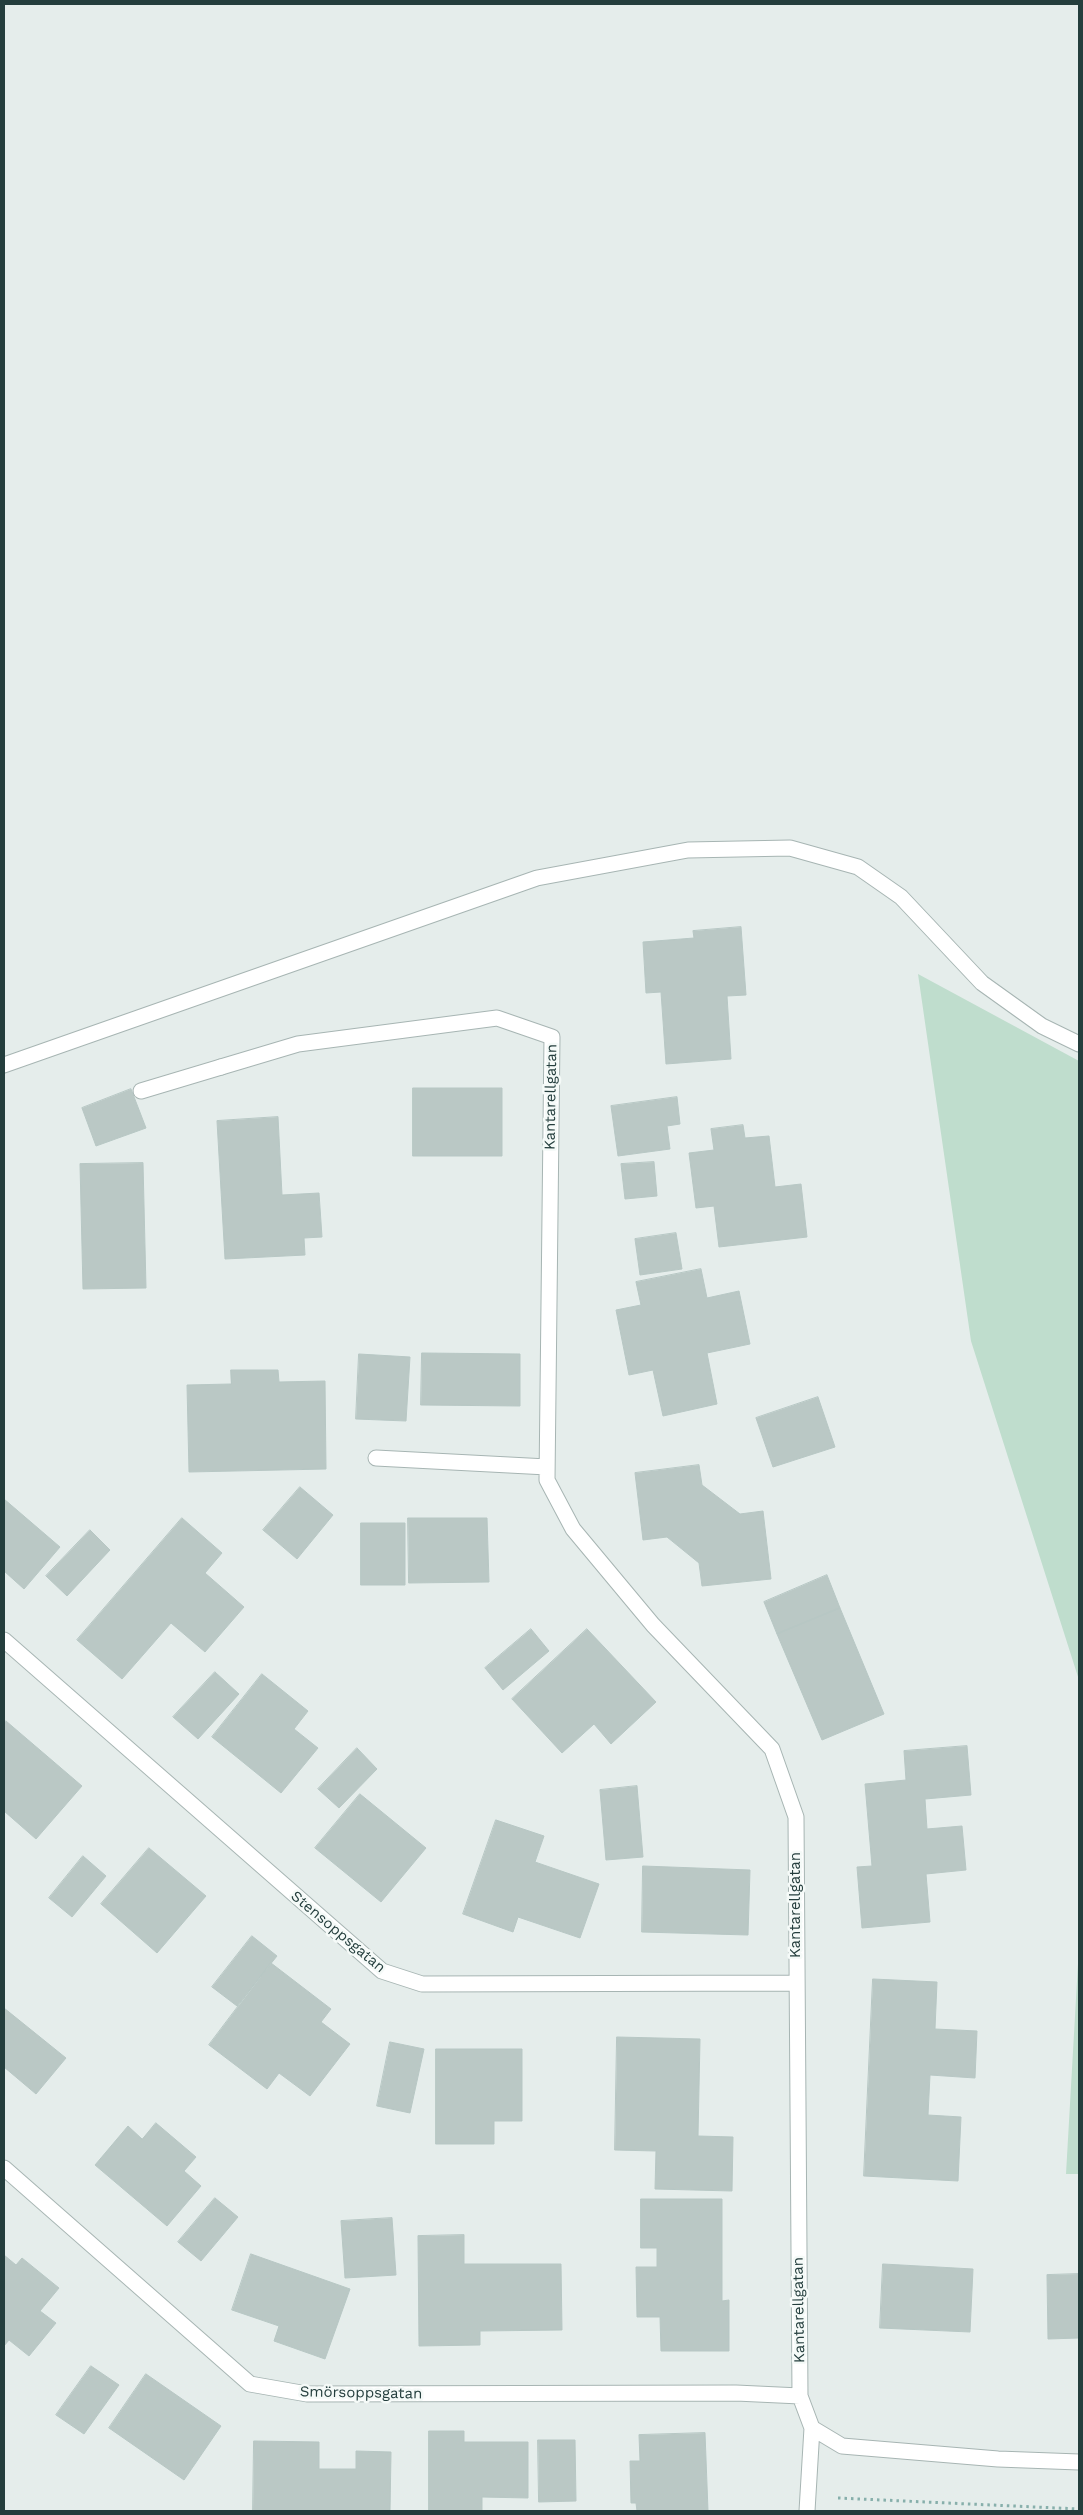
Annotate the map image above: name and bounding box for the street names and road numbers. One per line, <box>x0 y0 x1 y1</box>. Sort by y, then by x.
street label: Kantarellgatan <box>541 1044 561 1150</box>
street label: Kantarellgatan <box>787 1852 805 1958</box>
street label: Stensoppsgatan <box>287 1887 389 1977</box>
street label: Kantarellgatan <box>789 2257 809 2363</box>
street label: Smörsoppsgatan <box>300 2383 422 2403</box>

